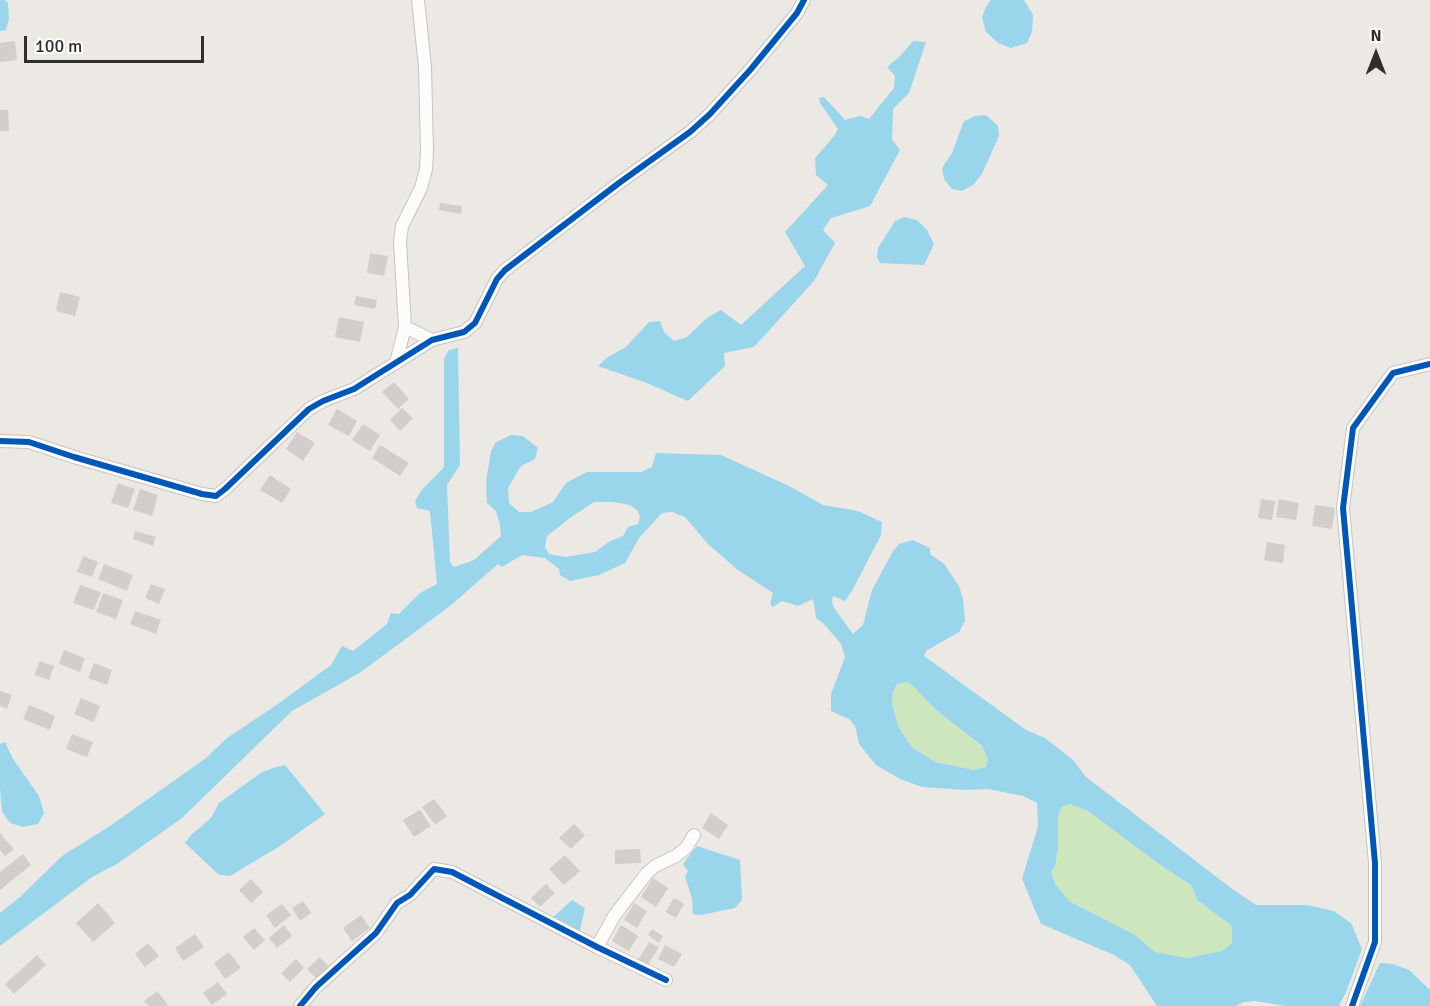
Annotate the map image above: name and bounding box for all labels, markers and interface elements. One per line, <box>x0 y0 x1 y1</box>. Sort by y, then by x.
scale bar <box>27 24 207 62</box>
north arrow <box>1346 24 1406 84</box>
text: N <box>1370 26 1382 46</box>
text: 100 m <box>35 35 82 57</box>

